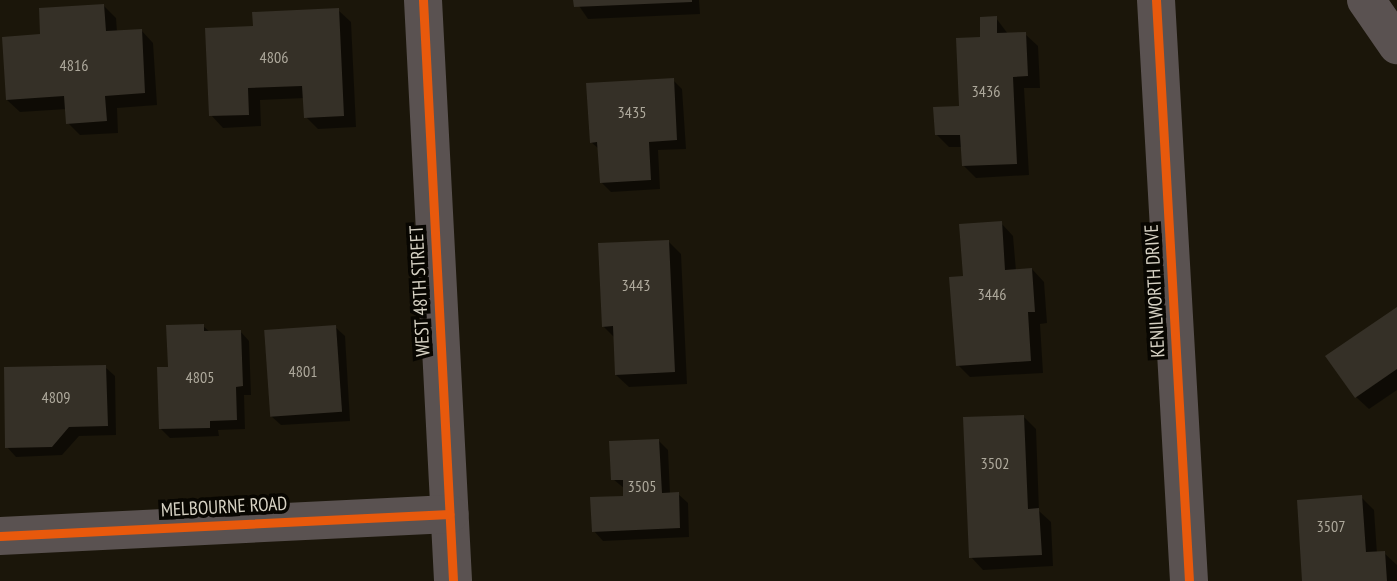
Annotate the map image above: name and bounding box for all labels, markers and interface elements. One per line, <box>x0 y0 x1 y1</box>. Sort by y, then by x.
house number: 4806 <box>260 47 288 67</box>
house number: 4816 <box>60 55 88 75</box>
house number: 3436 <box>972 81 1000 101</box>
house number: 3435 <box>618 102 646 122</box>
street label: KENILWORTH DRIVE <box>1140 224 1170 358</box>
street label: WEST 48TH STREET <box>405 225 435 357</box>
house number: 3443 <box>622 275 650 295</box>
house number: 3446 <box>978 284 1006 304</box>
house number: 4801 <box>289 361 317 381</box>
house number: 4805 <box>186 367 214 387</box>
house number: 4809 <box>42 387 70 407</box>
house number: 3502 <box>981 453 1009 473</box>
house number: 3505 <box>628 476 656 496</box>
street label: MELBOURNE ROAD <box>160 492 288 522</box>
house number: 3507 <box>1317 516 1345 536</box>

